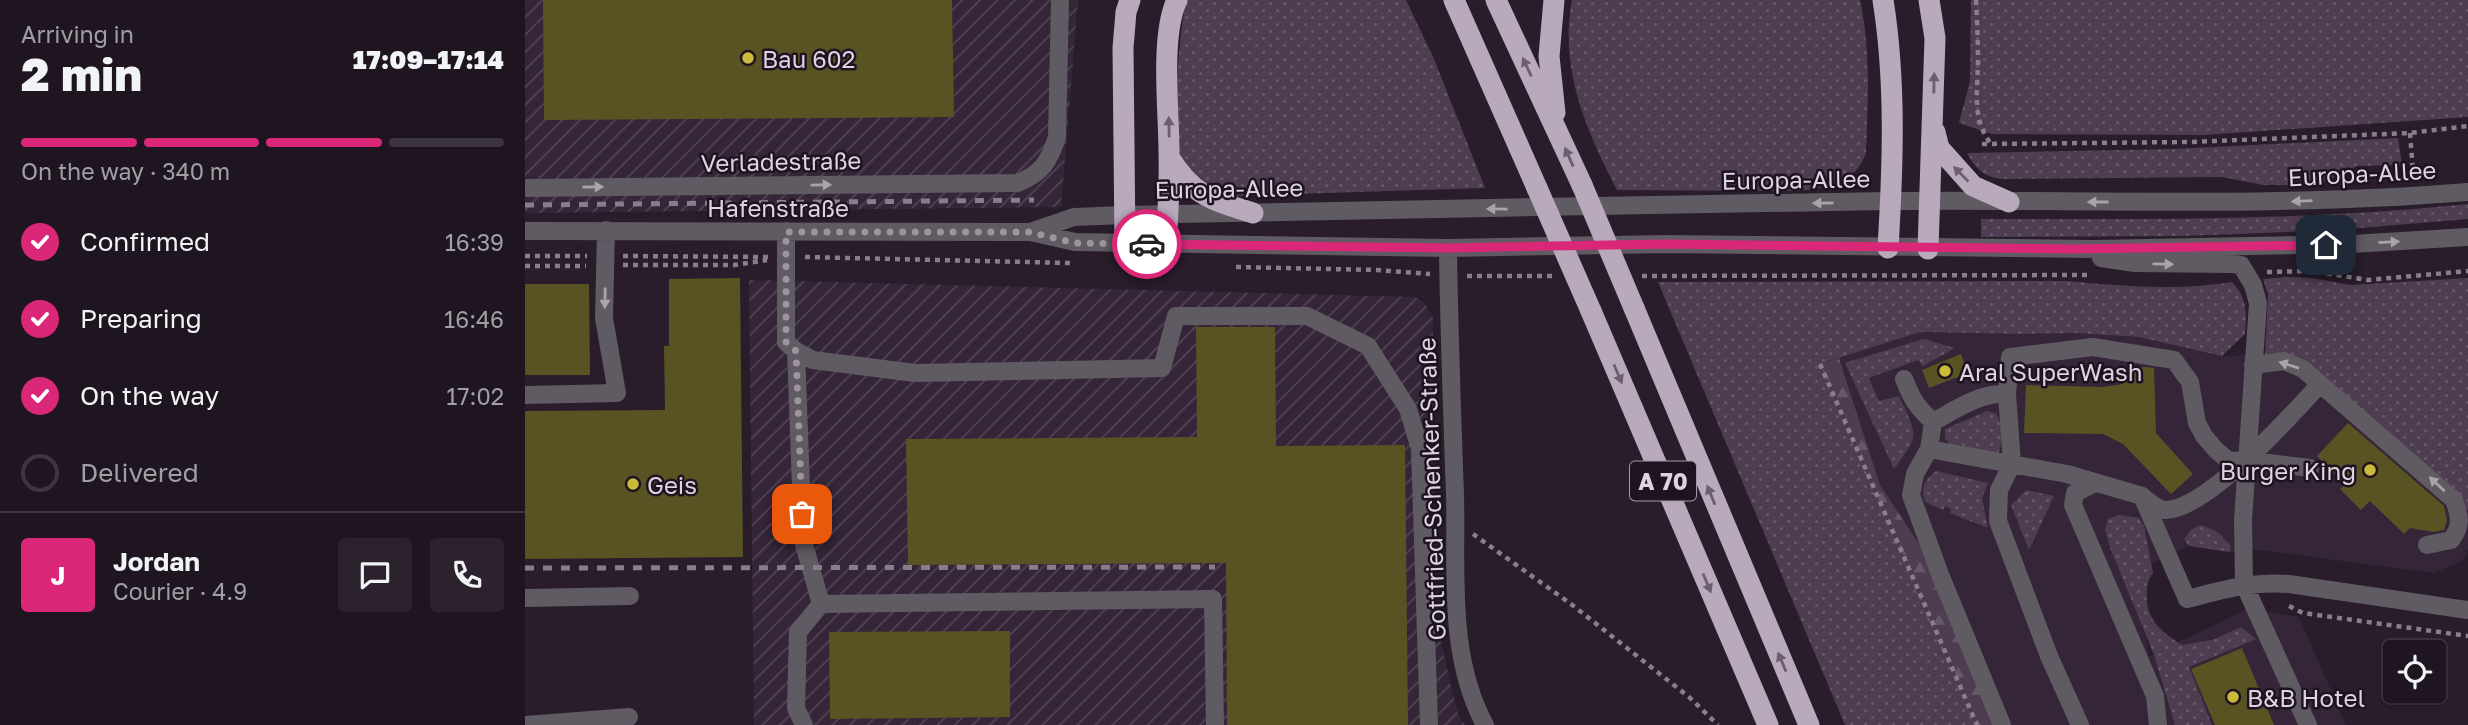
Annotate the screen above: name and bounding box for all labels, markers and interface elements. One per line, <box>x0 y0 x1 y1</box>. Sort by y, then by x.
text: Arriving in <box>21 20 134 48</box>
text: 17:09–17:14 <box>353 44 504 75</box>
place label: Bau 602 <box>762 44 855 73</box>
text: 2 min <box>21 46 142 101</box>
marker: Bau 602 <box>740 50 756 66</box>
one-way arrow <box>1521 57 1533 77</box>
one-way arrow <box>1928 71 1940 93</box>
one-way arrow <box>1163 116 1175 138</box>
street label: Verladestraße <box>700 145 862 177</box>
one-way arrow <box>1563 147 1575 167</box>
street label: Europa-Allee <box>2287 155 2437 191</box>
text: On the way · 340 m <box>21 157 230 185</box>
street label: Europa-Allee <box>1721 163 1871 195</box>
one-way arrow <box>1953 166 1970 182</box>
street label: Europa-Allee <box>1154 172 1304 204</box>
one-way arrow <box>810 179 832 191</box>
one-way arrow <box>582 181 604 193</box>
street label: Hafenstraße <box>707 193 849 222</box>
one-way arrow <box>2291 195 2313 206</box>
one-way arrow <box>2087 196 2109 208</box>
one-way arrow <box>1811 197 1833 208</box>
one-way arrow <box>1486 203 1508 215</box>
courier <box>1112 209 1182 279</box>
pin <box>2296 215 2356 275</box>
icon: check <box>21 223 59 261</box>
icon: car <box>1128 225 1166 263</box>
text: Confirmed <box>80 226 210 257</box>
icon: home <box>2307 226 2345 264</box>
text: 16:39 <box>445 228 504 256</box>
one-way arrow <box>2378 237 2400 248</box>
one-way arrow <box>2152 258 2174 269</box>
one-way arrow <box>599 287 610 309</box>
icon: check <box>21 300 59 338</box>
text: Preparing <box>80 303 202 334</box>
text: 16:46 <box>444 305 504 333</box>
street label: Gottfried-Schenker-Straße <box>1411 337 1451 641</box>
place label: Aral SuperWash <box>1959 357 2142 386</box>
one-way arrow <box>2279 359 2300 369</box>
one-way arrow <box>1613 363 1624 384</box>
marker: Aral SuperWash <box>1937 363 1953 379</box>
icon: check <box>21 377 59 415</box>
text: On the way <box>80 380 219 411</box>
text: 17:02 <box>446 382 504 410</box>
place label: Burger King <box>2220 456 2356 485</box>
text: Delivered <box>80 457 199 488</box>
road number: A 70 <box>1630 461 1696 500</box>
marker: Burger King <box>2362 462 2378 478</box>
place label: Geis <box>647 470 697 499</box>
marker: Geis <box>625 476 641 492</box>
one-way arrow <box>2429 476 2446 492</box>
pin <box>772 484 832 544</box>
one-way arrow <box>1705 484 1716 505</box>
icon: bag <box>783 495 821 533</box>
button: chat <box>338 538 412 612</box>
button: phone <box>430 538 504 612</box>
text: Jordan <box>113 546 200 577</box>
text: J <box>51 560 65 591</box>
one-way arrow <box>1701 573 1713 593</box>
text: Courier · 4.9 <box>113 577 247 605</box>
map controls <box>2383 640 2446 703</box>
button: locate <box>2383 640 2446 703</box>
one-way arrow <box>1776 652 1787 673</box>
place label: B&B Hotel <box>2247 683 2365 712</box>
marker: B&B Hotel <box>2225 689 2241 705</box>

